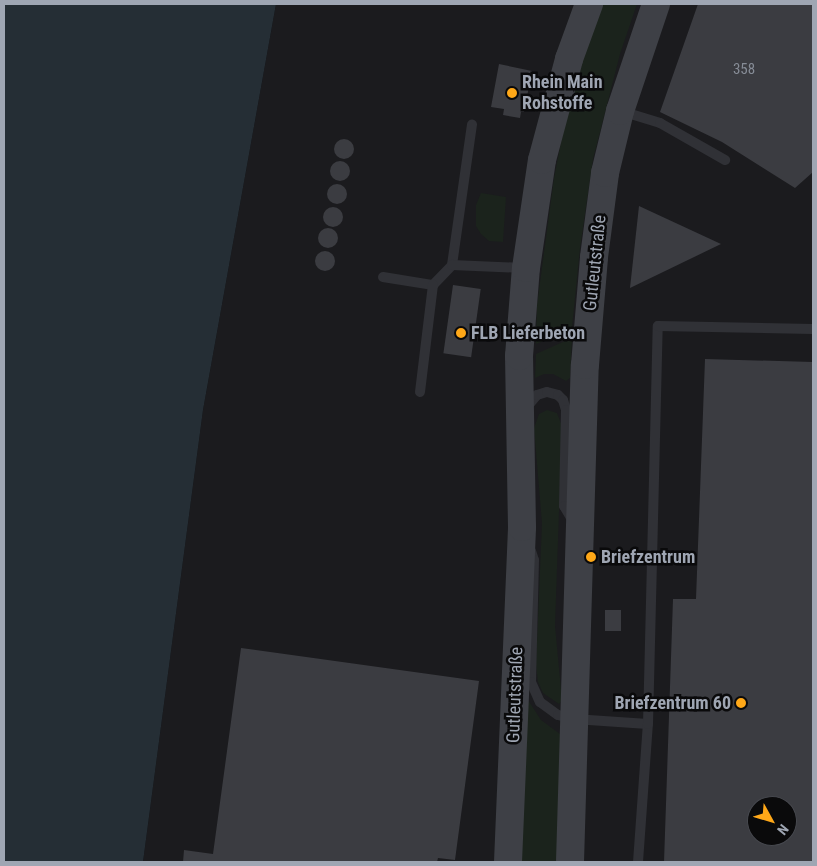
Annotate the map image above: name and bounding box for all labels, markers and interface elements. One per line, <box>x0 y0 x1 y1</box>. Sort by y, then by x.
house number: 358 <box>733 61 755 79</box>
place label: Rhein Main Rohstoffe <box>522 72 602 115</box>
marker: Rhein Main Rohstoffe <box>506 87 518 99</box>
street label: Gutleutstraße <box>579 214 611 312</box>
place label: FLB Lieferbeton <box>471 322 585 344</box>
marker: FLB Lieferbeton <box>455 327 467 339</box>
place label: Briefzentrum <box>601 546 695 568</box>
marker: Briefzentrum <box>585 551 597 563</box>
street label: Gutleutstraße <box>503 646 527 744</box>
place label: Briefzentrum 60 <box>614 692 731 714</box>
marker: Briefzentrum 60 <box>735 697 747 709</box>
north arrow <box>747 796 797 846</box>
text: N <box>774 821 792 838</box>

